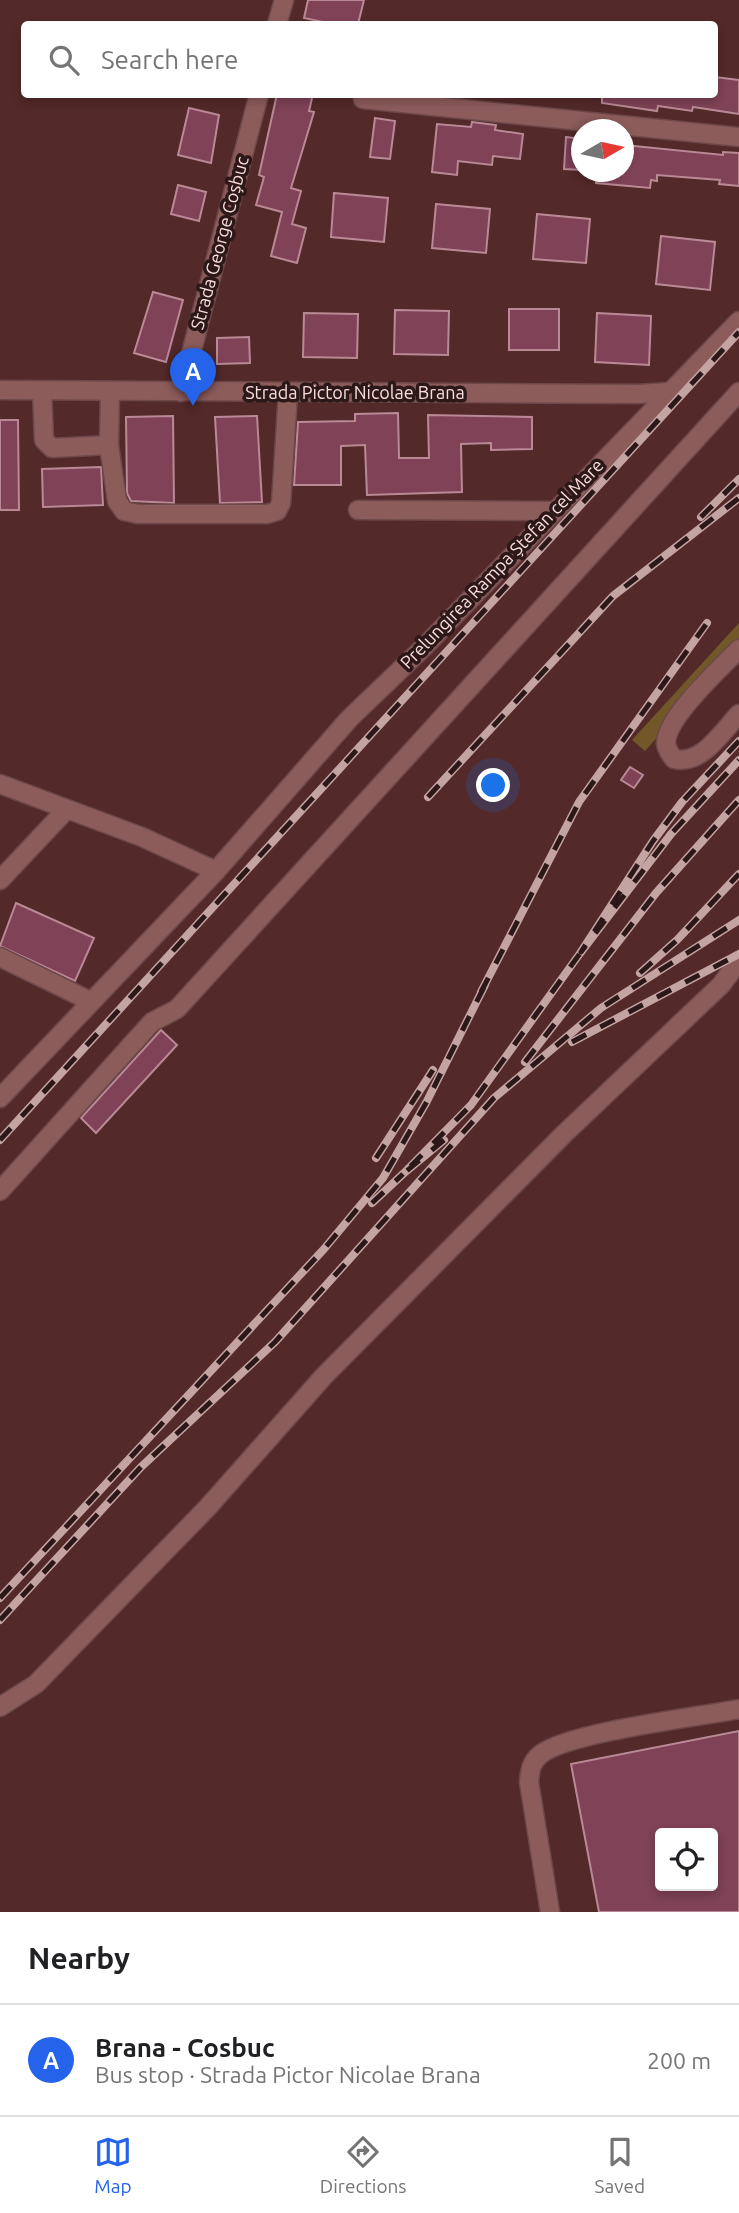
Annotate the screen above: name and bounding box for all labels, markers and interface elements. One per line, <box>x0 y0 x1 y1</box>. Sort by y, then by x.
search box <box>21 21 718 98</box>
icon: search <box>45 41 83 79</box>
text: Search here <box>101 45 238 74</box>
north arrow <box>571 119 634 182</box>
street label: Strada George Coșbuc <box>186 154 252 332</box>
pin: A <box>170 348 216 406</box>
street label: Strada Pictor Nicolae Brana <box>245 382 465 402</box>
street label: Prelungirea Rampa Ștefan cel Mare <box>396 455 607 672</box>
your location <box>476 768 510 802</box>
map controls <box>655 1828 718 1891</box>
button: locate <box>655 1828 718 1891</box>
text: Nearby <box>28 1941 130 1975</box>
text: Brana - Cosbuc <box>95 2033 275 2062</box>
text: A <box>43 2048 59 2073</box>
text: 200 m <box>647 2048 711 2073</box>
text: Bus stop · Strada Pictor Nicolae Brana <box>95 2062 481 2087</box>
tab: Map <box>94 2133 132 2197</box>
tab: Directions <box>320 2133 407 2197</box>
tab: Saved <box>594 2133 645 2197</box>

